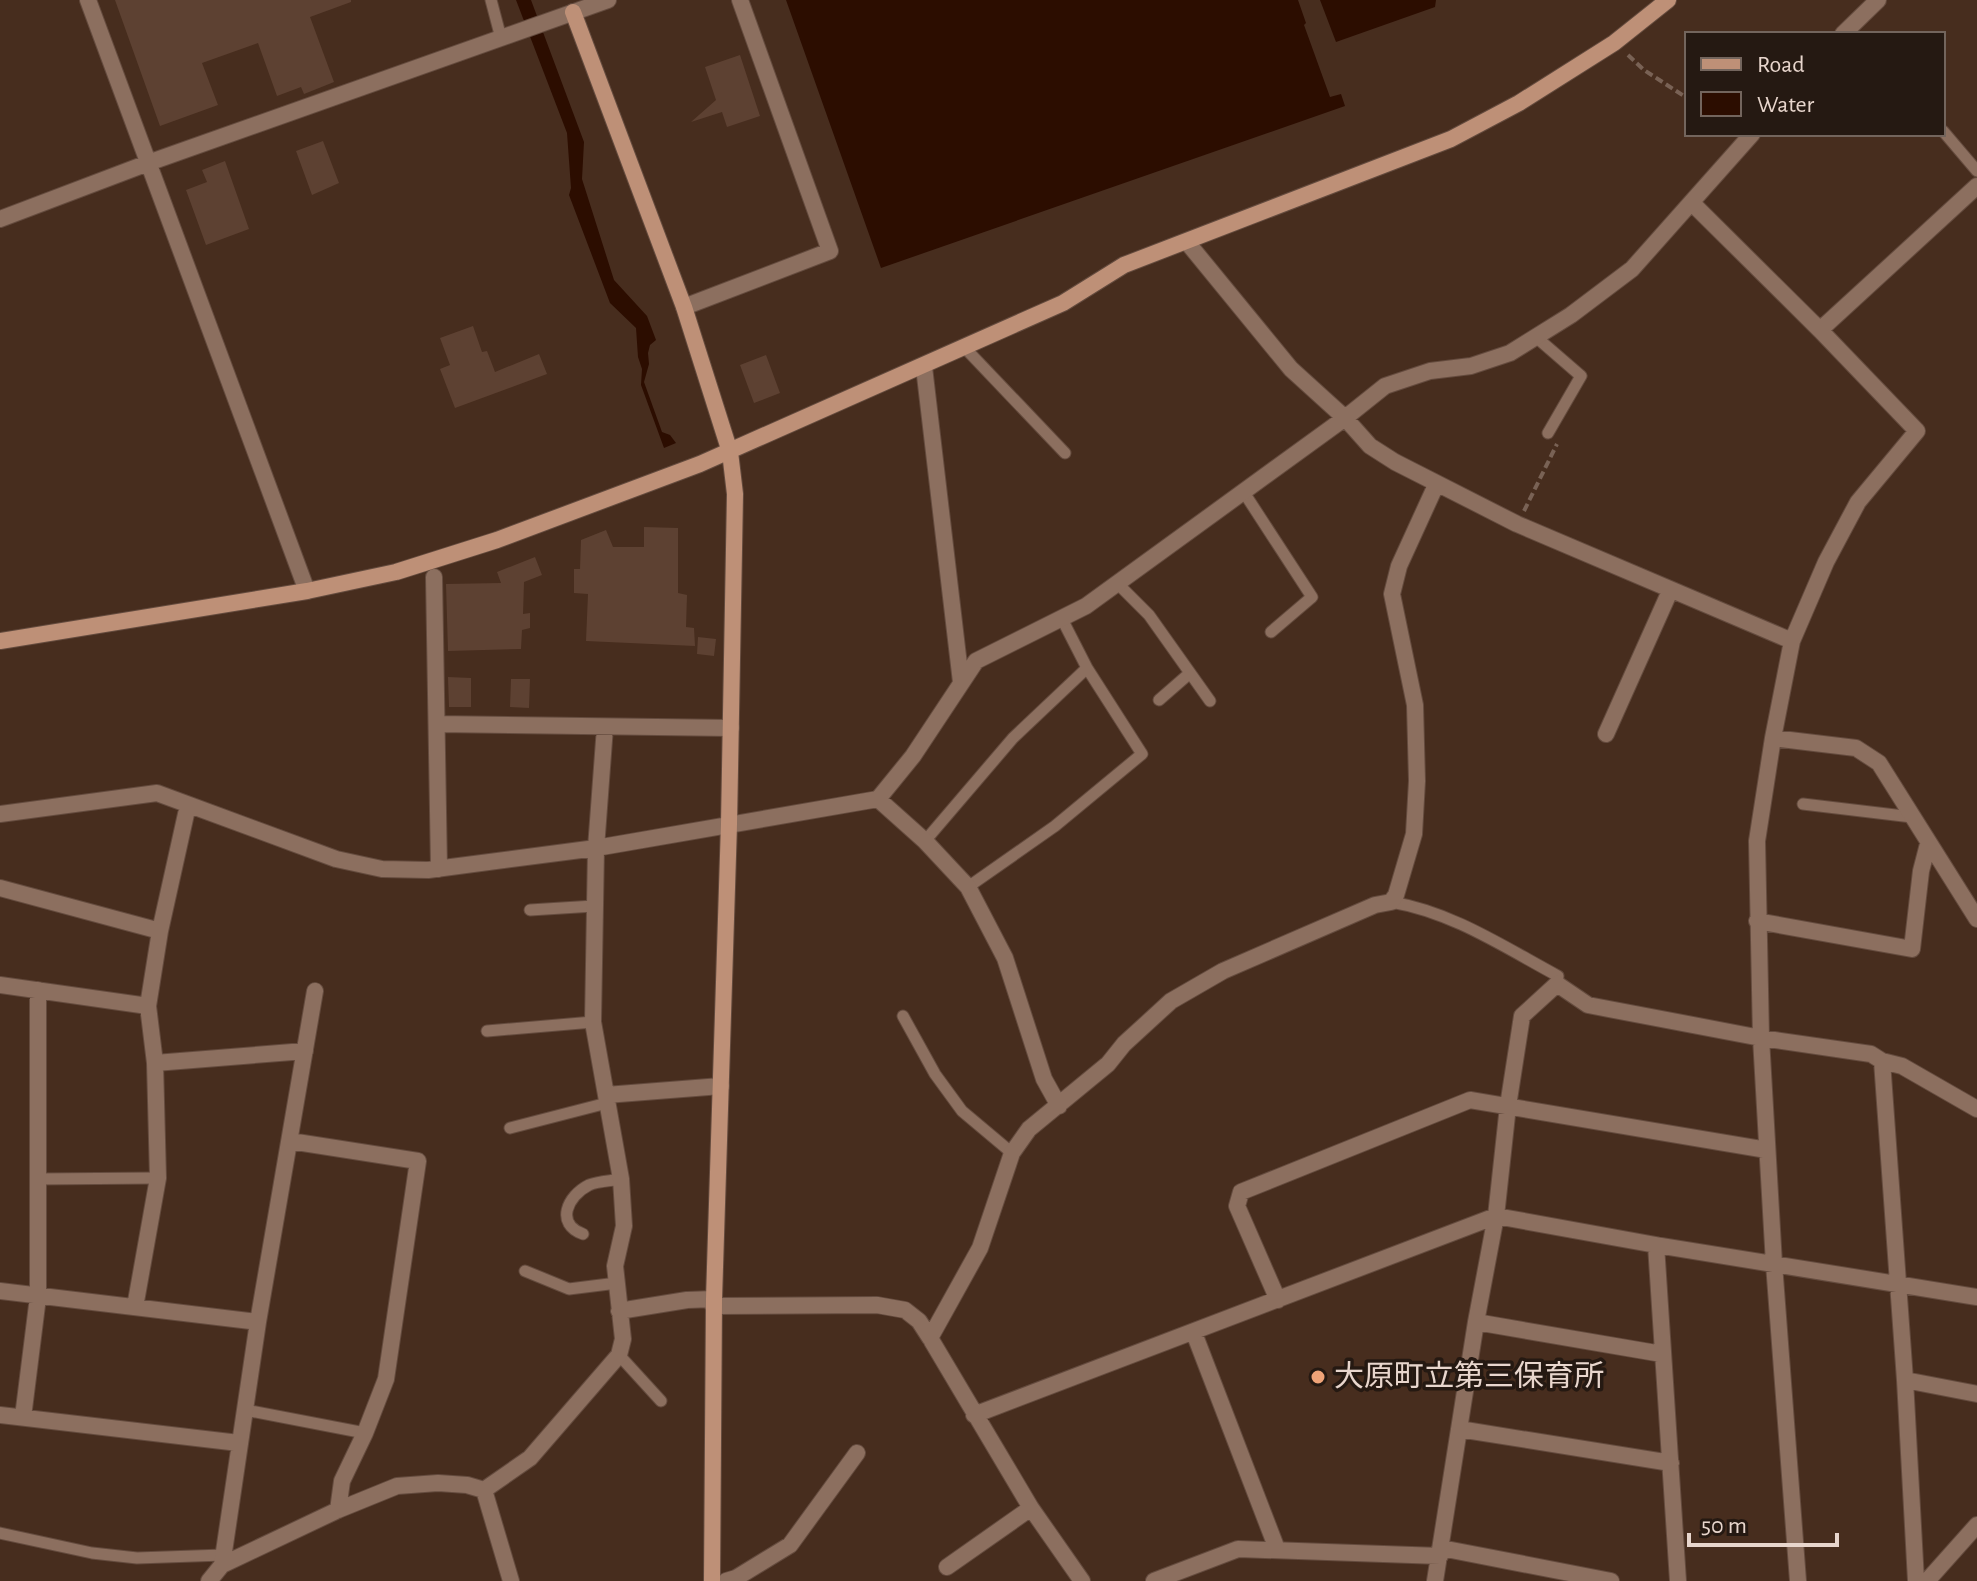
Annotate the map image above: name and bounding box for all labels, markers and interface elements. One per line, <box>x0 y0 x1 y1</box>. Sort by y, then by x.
legend <box>1685 32 1945 136</box>
text: Road <box>1757 53 1805 77</box>
text: Water <box>1757 93 1815 117</box>
place label: 大原町立第三保育所 <box>1334 1360 1604 1392</box>
marker: 大原町立第三保育所 <box>1309 1368 1327 1386</box>
scale bar <box>1689 1497 1837 1547</box>
text: 50 m <box>1701 1514 1747 1538</box>

